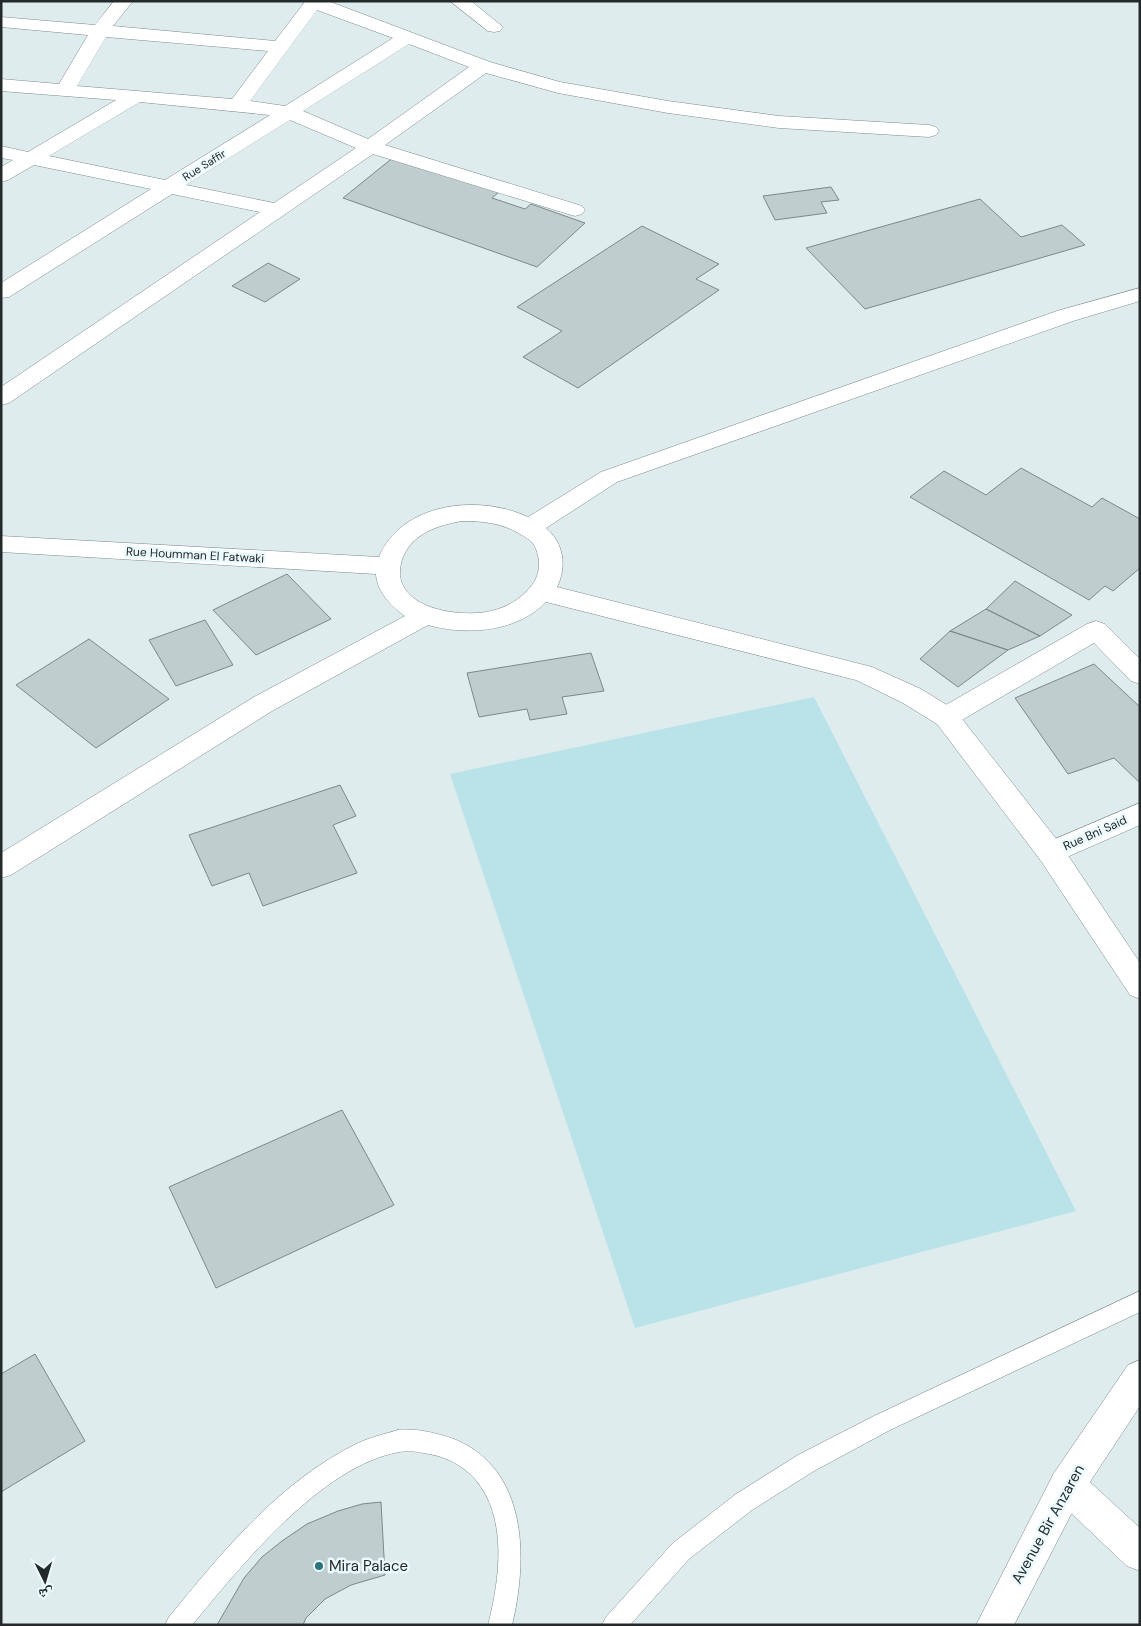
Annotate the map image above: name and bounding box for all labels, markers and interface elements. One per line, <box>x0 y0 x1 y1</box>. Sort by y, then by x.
street label: Rue Saffir <box>180 146 228 184</box>
street label: Rue Houmman El Fatwaki <box>126 543 265 567</box>
street label: Rue Bni Said <box>1061 812 1129 854</box>
street label: Avenue Bir Anzaren <box>1007 1461 1089 1587</box>
north arrow <box>20 1556 70 1606</box>
place label: Mira Palace <box>329 1556 408 1576</box>
marker: Mira Palace <box>313 1560 325 1572</box>
text: ش <box>38 1584 54 1604</box>

